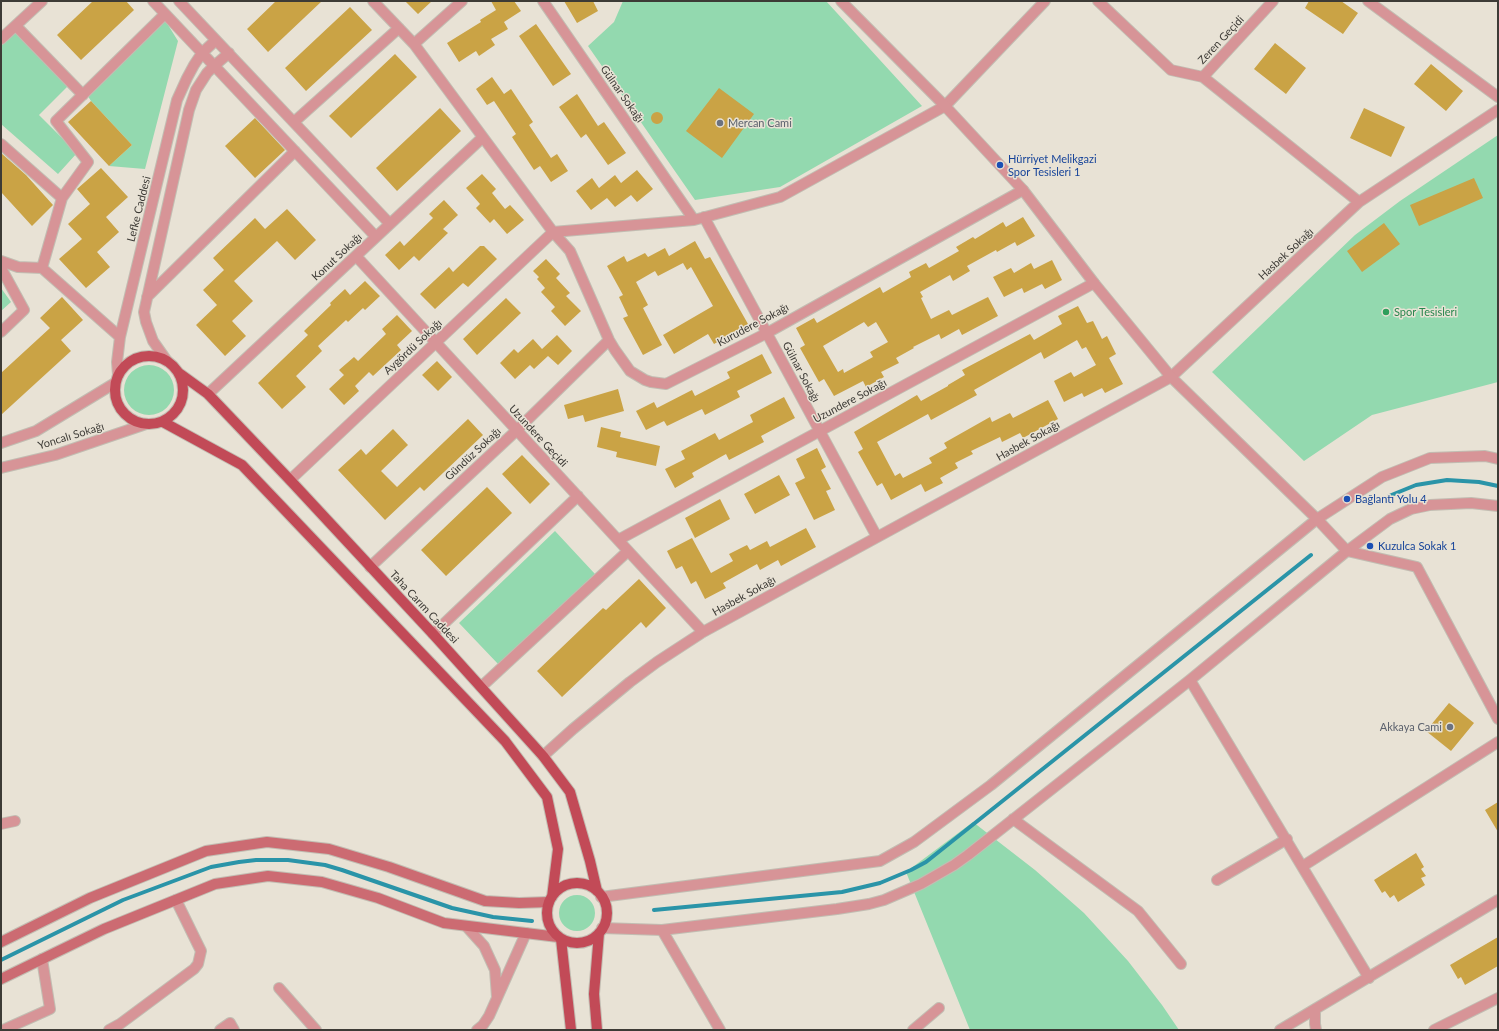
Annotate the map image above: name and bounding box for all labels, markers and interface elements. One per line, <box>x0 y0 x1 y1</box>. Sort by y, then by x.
street label: Zeren Geçidi <box>1195 13 1247 67</box>
street label: Gülnar Sokağı <box>597 63 647 125</box>
place label: Mercan Cami <box>728 116 792 130</box>
marker: Mercan Cami <box>715 118 725 128</box>
place label: Hürriyet Melikgazi Spor Tesisleri 1 <box>1008 152 1097 178</box>
marker: Hürriyet Melikgazi Spor Tesisleri 1 <box>995 160 1005 170</box>
street label: Lefke Caddesi <box>124 175 154 243</box>
street label: Hasbek Sokağı <box>1256 225 1316 283</box>
street label: Konut Sokağı <box>309 230 365 284</box>
street label: Kurudere Sokağı <box>715 301 791 349</box>
place label: Spor Tesisleri <box>1394 305 1457 319</box>
marker: Spor Tesisleri <box>1381 307 1391 317</box>
street label: Aygördü Sokağı <box>381 317 445 377</box>
street label: Gülnar Sokağı <box>780 339 822 405</box>
street label: Uzundere Sokağı <box>811 376 889 426</box>
street label: Uzundere Geçidi <box>506 402 570 470</box>
street label: Hasbek Sokağı <box>994 418 1062 464</box>
street label: Yoncalı Sokağı <box>36 420 106 452</box>
street label: Gündüz Sokağı <box>442 425 504 483</box>
place label: Bağlantı Yolu 4 <box>1355 492 1427 506</box>
marker: Bağlantı Yolu 4 <box>1342 494 1352 504</box>
place label: Kuzulca Sokak 1 <box>1378 539 1456 553</box>
marker: Kuzulca Sokak 1 <box>1365 541 1375 551</box>
street label: Taha Carım Caddesi <box>387 568 461 646</box>
street label: Hasbek Sokağı <box>710 573 778 619</box>
place label: Akkaya Cami <box>1380 720 1442 734</box>
marker: Akkaya Cami <box>1445 722 1455 732</box>

